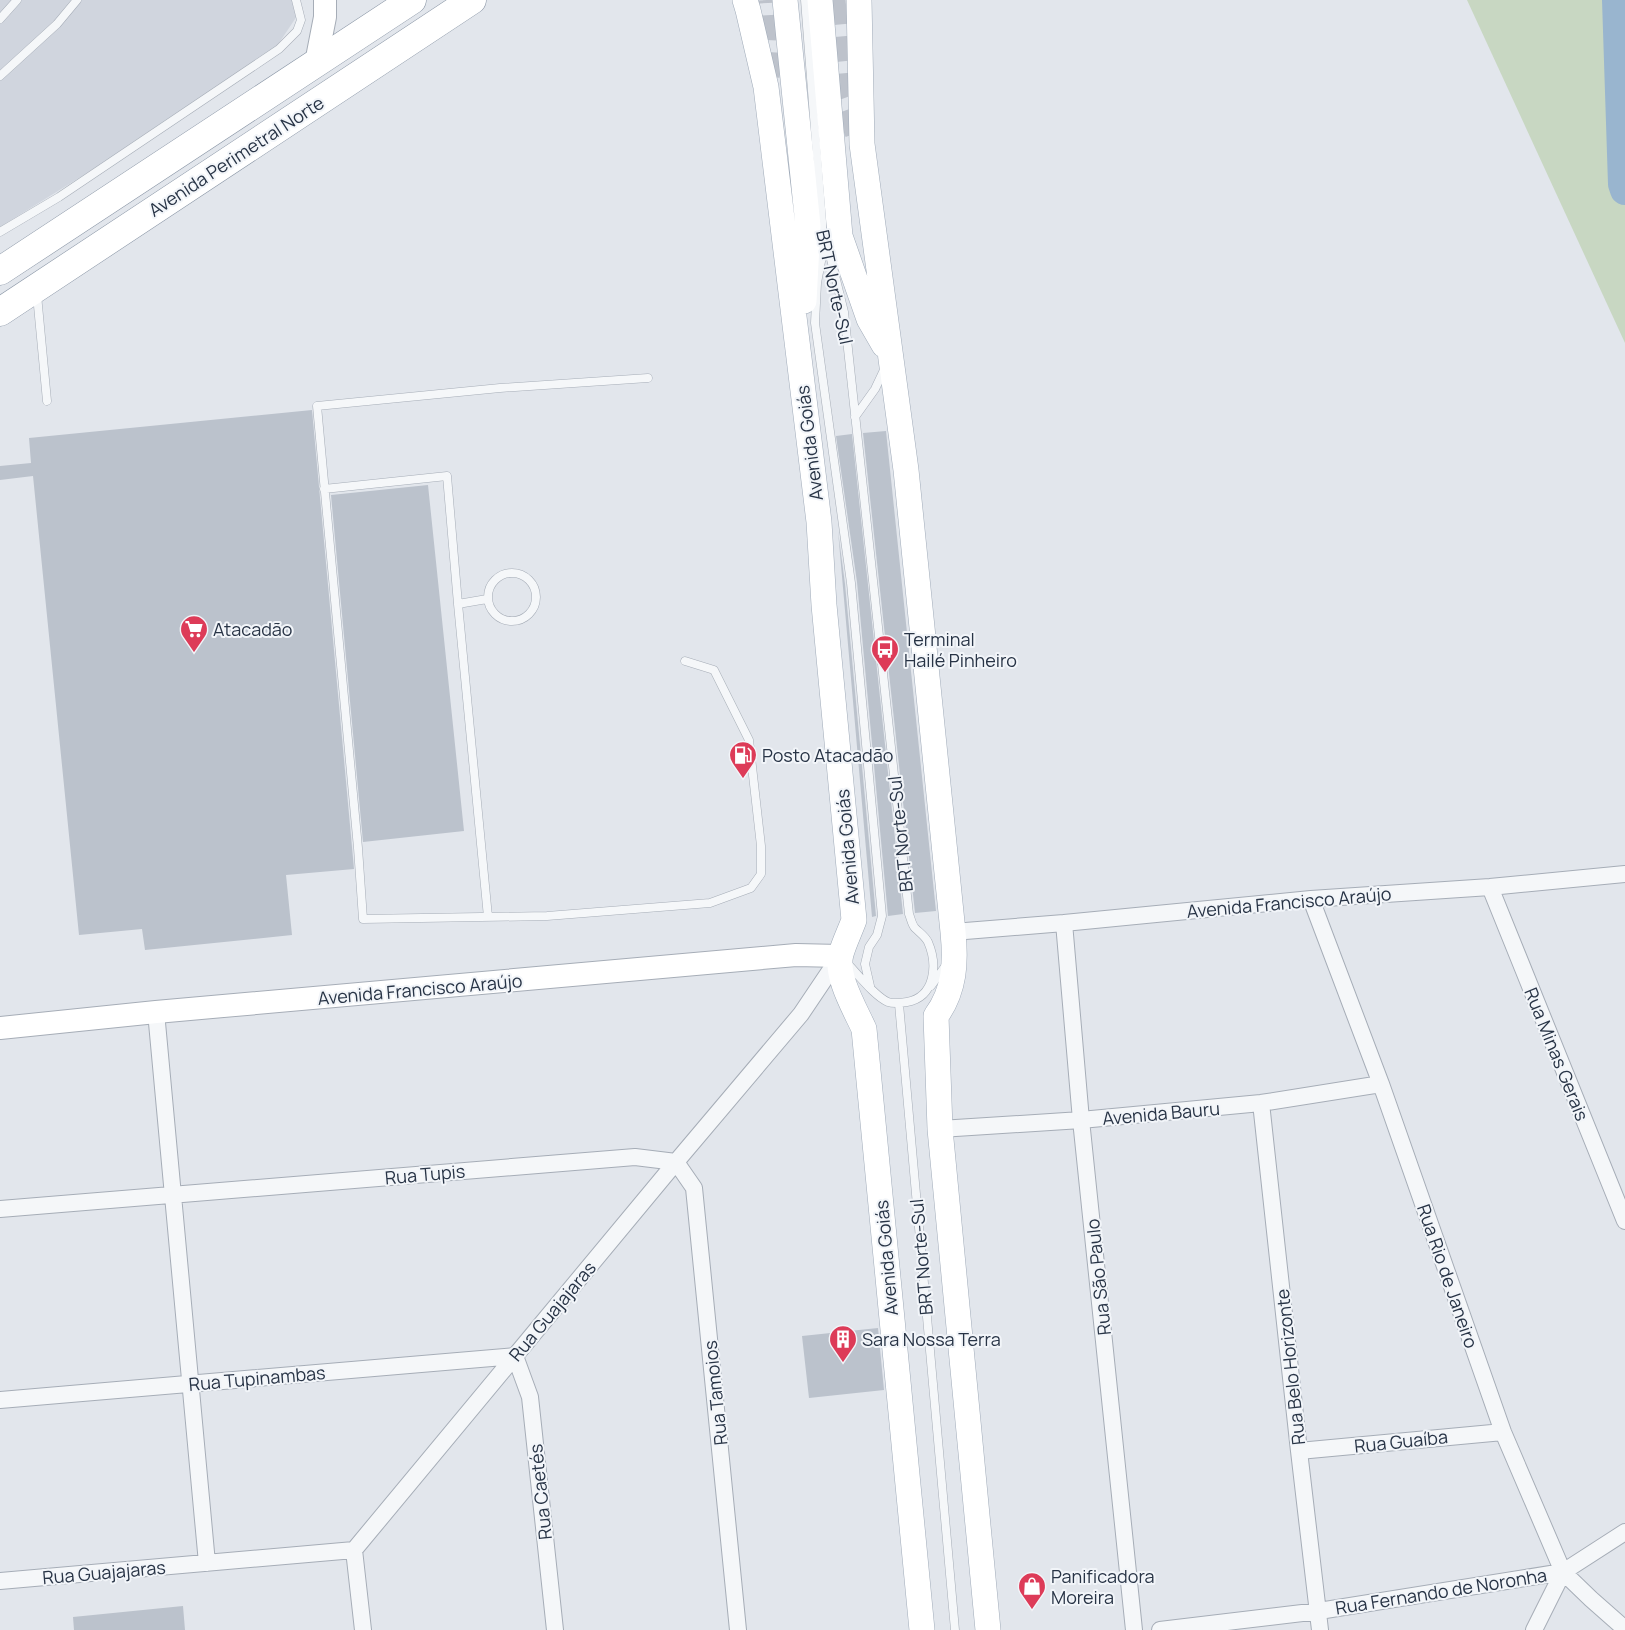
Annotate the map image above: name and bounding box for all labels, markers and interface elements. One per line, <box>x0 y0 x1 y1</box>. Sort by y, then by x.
street label: Avenida Perimetral Norte <box>144 90 328 222</box>
street label: BRT Norte-Sul <box>811 227 859 347</box>
street label: Avenida Goiás <box>790 384 828 502</box>
supermarket icon: Atacadão <box>179 614 209 653</box>
place label: Atacadão <box>213 617 292 641</box>
place label: Terminal Hailé Pinheiro <box>904 627 1017 672</box>
bus stop icon: Terminal Hailé Pinheiro <box>870 634 900 673</box>
fuel station icon: Posto Atacadão <box>728 740 758 779</box>
place label: Posto Atacadão <box>762 743 893 767</box>
street label: BRT Norte-Sul <box>882 775 918 893</box>
street label: Avenida Goiás <box>830 788 864 906</box>
street label: Avenida Francisco Araújo <box>1186 881 1392 923</box>
street label: Avenida Francisco Araújo <box>317 968 523 1010</box>
street label: Rua Minas Gerais <box>1519 984 1595 1124</box>
street label: Avenida Bauru <box>1101 1096 1221 1130</box>
street label: Rua Tupis <box>384 1159 466 1189</box>
street label: BRT Norte-Sul <box>904 1198 938 1316</box>
street label: Avenida Goiás <box>869 1199 903 1317</box>
street label: Rua Rio de Janeiro <box>1412 1201 1484 1351</box>
street label: Rua São Paulo <box>1080 1218 1116 1336</box>
street label: Rua Guajajaras <box>503 1256 601 1366</box>
street label: Rua Belo Horizonte <box>1270 1288 1310 1446</box>
building icon: Sara Nossa Terra <box>828 1324 858 1363</box>
place label: Sara Nossa Terra <box>862 1327 1001 1351</box>
street label: Rua Tamoios <box>698 1339 732 1447</box>
street label: Rua Tupinambas <box>188 1360 326 1396</box>
street label: Rua Guaíba <box>1353 1424 1449 1458</box>
street label: Rua Caetés <box>523 1443 557 1541</box>
street label: Rua Guajajaras <box>41 1555 167 1589</box>
street label: Rua Fernando de Noronha <box>1334 1562 1548 1620</box>
place label: Panificadora Moreira <box>1051 1564 1155 1609</box>
shop icon: Panificadora Moreira <box>1017 1571 1047 1610</box>

